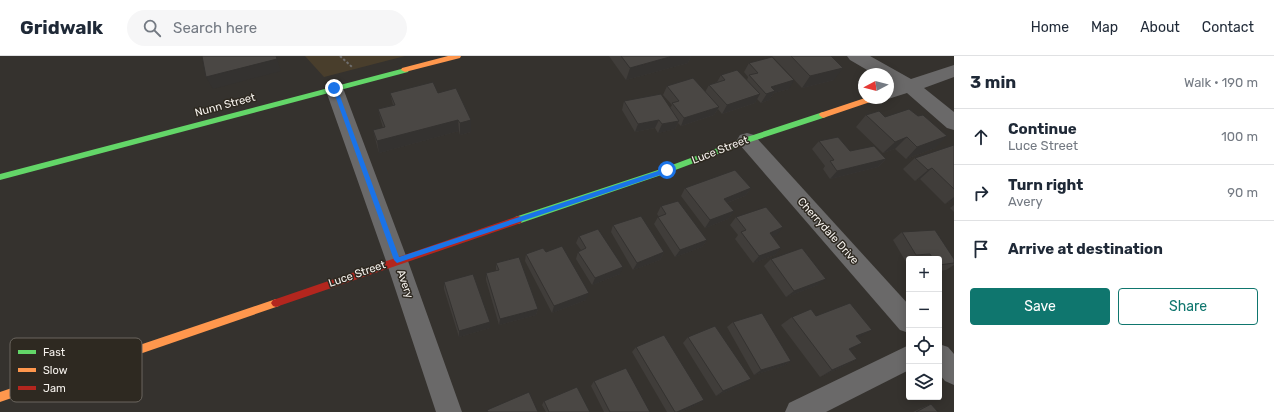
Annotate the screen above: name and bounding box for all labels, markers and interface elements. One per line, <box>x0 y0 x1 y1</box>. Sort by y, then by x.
search box <box>127 10 407 46</box>
text: Gridwalk <box>20 16 103 39</box>
icon: search <box>141 17 163 39</box>
text: Search here <box>173 19 257 37</box>
text: Home <box>1031 19 1069 36</box>
text: Map <box>1091 19 1118 36</box>
text: About <box>1140 19 1180 36</box>
text: Contact <box>1202 19 1254 36</box>
north arrow <box>858 68 894 104</box>
text: 3 min <box>970 72 1016 92</box>
text: Walk · 190 m <box>1184 75 1258 90</box>
route end <box>325 79 343 97</box>
street label: Nunn Street <box>193 91 257 119</box>
text: Continue <box>1008 120 1077 138</box>
icon: ahead <box>970 126 992 148</box>
text: 100 m <box>1221 129 1258 144</box>
street label: Luce Street <box>690 133 751 167</box>
text: Luce Street <box>1008 138 1078 153</box>
route start <box>658 161 676 179</box>
text: Turn right <box>1008 176 1083 194</box>
icon: right <box>970 182 992 204</box>
text: 90 m <box>1227 185 1258 200</box>
text: Avery <box>1008 194 1043 209</box>
street label: Cherrydale Drive <box>795 195 861 267</box>
icon: arrive <box>970 238 992 260</box>
text: Arrive at destination <box>1008 240 1163 258</box>
map controls <box>906 256 942 400</box>
button: + <box>906 256 942 292</box>
street label: Luce Street <box>327 258 388 290</box>
street label: Avery <box>394 268 416 300</box>
button: Save <box>970 288 1110 325</box>
button: Share <box>1118 288 1258 325</box>
button: − <box>906 292 942 328</box>
button: locate <box>906 328 942 364</box>
legend <box>10 338 142 402</box>
text: Fast <box>43 346 66 359</box>
text: Slow <box>43 364 68 377</box>
button: layers <box>906 364 942 400</box>
text: Jam <box>43 382 66 395</box>

